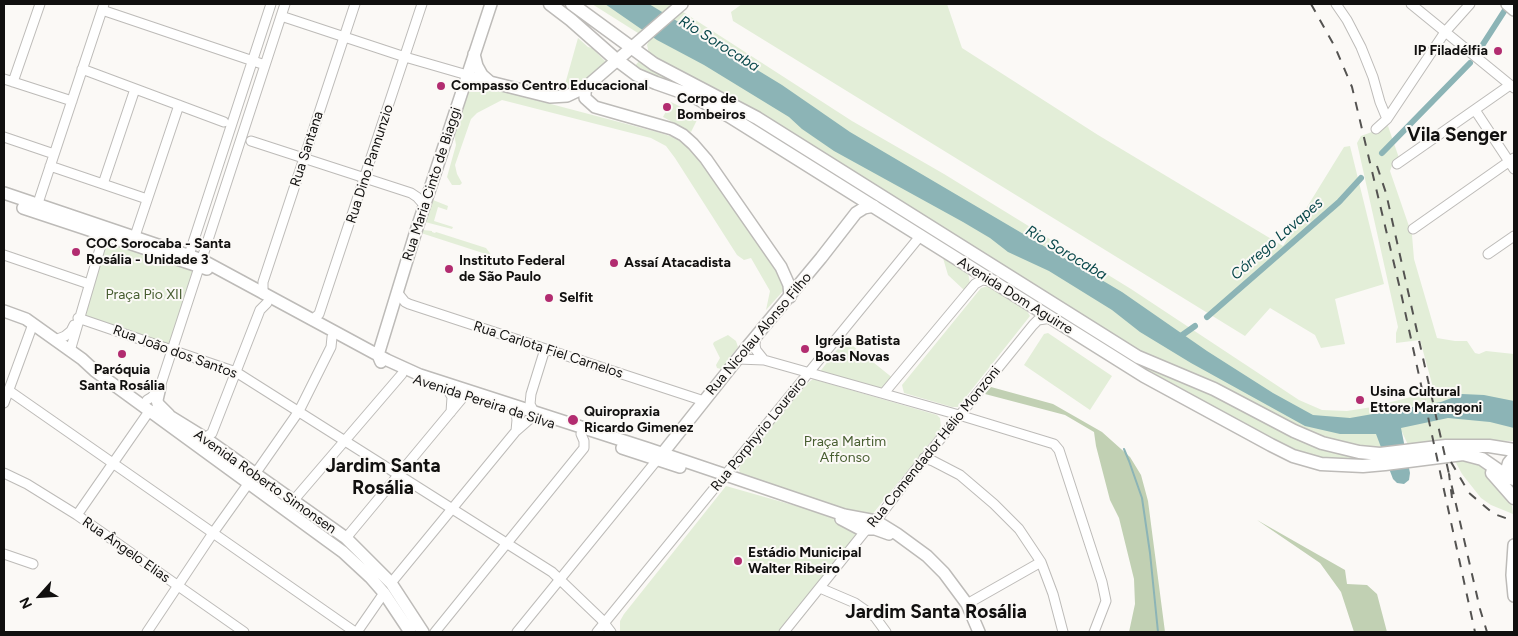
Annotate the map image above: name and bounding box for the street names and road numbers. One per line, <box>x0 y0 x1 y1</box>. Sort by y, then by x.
street label: Rua Dino Pannunzio <box>343 102 397 226</box>
street label: Rua Maria Cinto de Biaggi <box>399 105 465 263</box>
street label: Rua Santana <box>287 109 327 189</box>
street label: Avenida Dom Aguirre <box>954 254 1076 338</box>
street label: Rua Nicolau Alonso Filho <box>703 269 815 399</box>
street label: Rua Carlota Fiel Carnelos <box>471 318 625 382</box>
street label: Rua João dos Santos <box>111 322 239 382</box>
street label: Rua Comendador Hélio Monzoni <box>864 363 1004 531</box>
street label: Avenida Pereira da Silva <box>411 371 557 433</box>
street label: Rua Porphyrio Loureiro <box>708 373 810 495</box>
street label: Avenida Roberto Simonsen <box>191 426 339 538</box>
street label: Rua Ângelo Elias <box>79 514 173 586</box>

